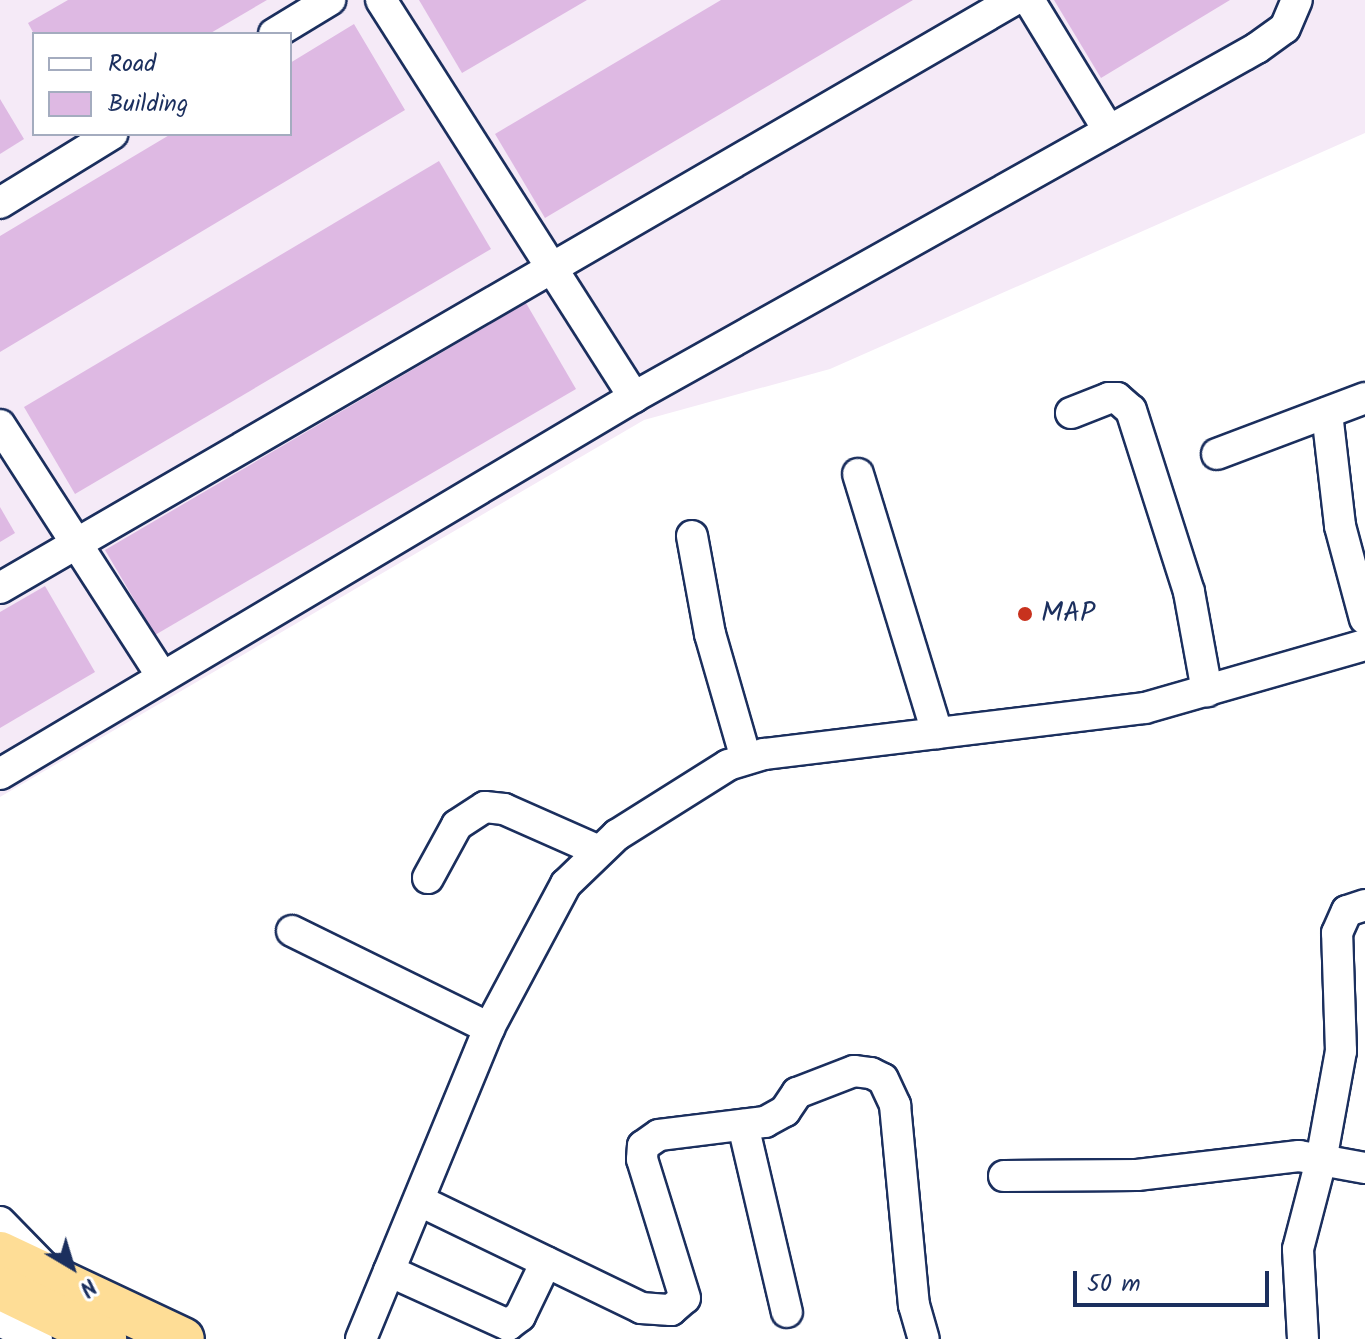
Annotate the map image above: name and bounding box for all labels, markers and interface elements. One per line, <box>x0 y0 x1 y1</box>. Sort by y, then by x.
legend <box>32 32 292 136</box>
text: Road <box>108 45 156 84</box>
text: Building <box>108 85 188 124</box>
place label: MAP <box>1041 597 1095 631</box>
marker: MAP <box>1016 605 1034 623</box>
north arrow <box>32 1227 112 1307</box>
scale bar <box>1077 1255 1273 1305</box>
text: 50 m <box>1087 1265 1141 1304</box>
text: N <box>71 1268 103 1304</box>

